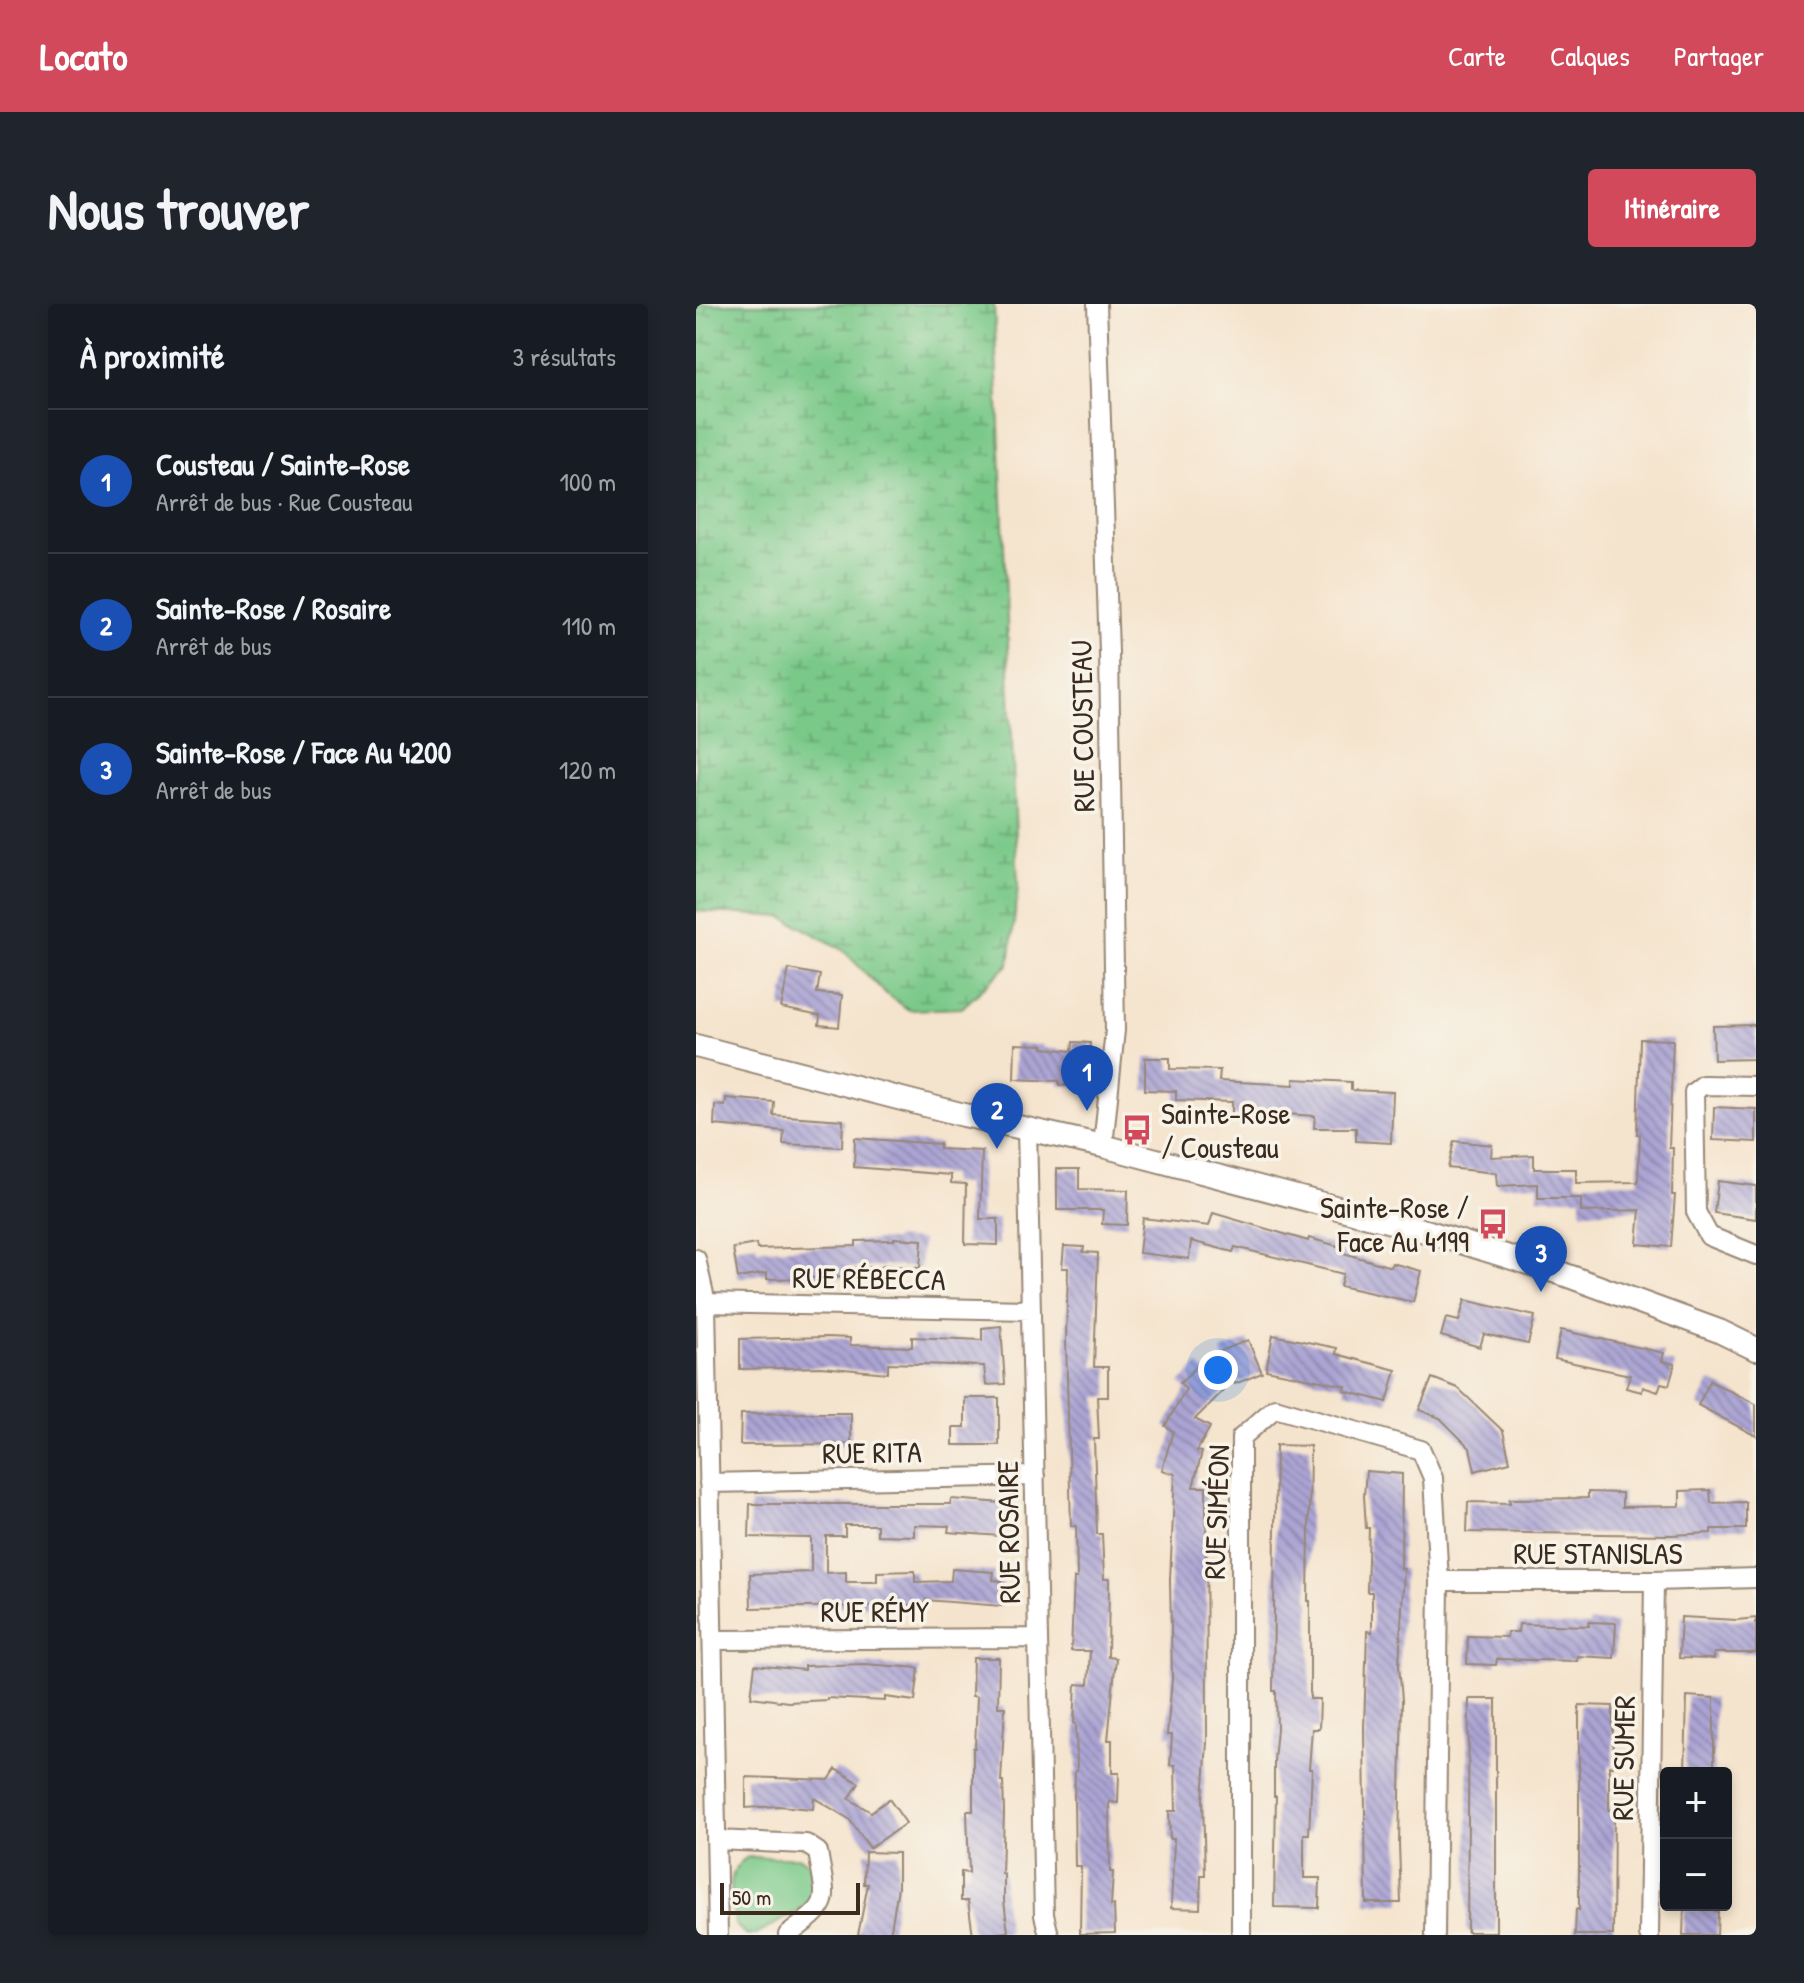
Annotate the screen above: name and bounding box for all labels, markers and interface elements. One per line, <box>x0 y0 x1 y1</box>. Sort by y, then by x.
text: Locato <box>40 30 127 82</box>
text: Carte <box>1448 37 1506 75</box>
text: Calques <box>1550 37 1630 75</box>
text: Partager <box>1674 37 1764 75</box>
button: Itinéraire <box>1588 169 1756 247</box>
text: Nous trouver <box>48 171 309 246</box>
text: À proximité <box>80 333 225 379</box>
text: 3 résultats <box>513 339 616 374</box>
text: Cousteau / Sainte-Rose <box>156 444 410 484</box>
text: 1 <box>101 464 111 499</box>
text: 100 m <box>560 464 616 499</box>
text: Arrêt de bus · Rue Cousteau <box>156 484 412 519</box>
text: Sainte-Rose / Rosaire <box>156 588 391 628</box>
text: 2 <box>100 608 112 643</box>
text: 110 m <box>562 608 616 643</box>
text: Arrêt de bus <box>156 628 272 663</box>
street label: RUE COUSTEAU <box>1061 640 1103 812</box>
text: Sainte-Rose / Face Au 4200 <box>156 732 451 772</box>
text: 3 <box>100 752 112 787</box>
text: 120 m <box>559 752 616 787</box>
text: Arrêt de bus <box>156 772 272 807</box>
pin: 1 <box>1061 1045 1113 1111</box>
pin: 2 <box>971 1083 1023 1149</box>
place label: Sainte-Rose / Cousteau <box>1161 1093 1290 1167</box>
bus stop icon: Sainte-Rose / Cousteau <box>1120 1113 1154 1147</box>
place label: Sainte-Rose / Face Au 4199 <box>1320 1187 1469 1261</box>
bus stop icon: Sainte-Rose / Face Au 4199 <box>1476 1207 1510 1241</box>
pin: 3 <box>1515 1226 1567 1292</box>
street label: RUE RÉBECCA <box>792 1257 946 1299</box>
your location <box>1198 1350 1238 1390</box>
street label: RUE RITA <box>822 1431 923 1473</box>
street label: RUE SIMÉON <box>1194 1444 1238 1580</box>
street label: RUE ROSAIRE <box>987 1460 1029 1604</box>
street label: RUE STANISLAS <box>1513 1533 1683 1573</box>
street label: RUE RÉMY <box>821 1591 929 1631</box>
street label: RUE SUMER <box>1602 1695 1644 1821</box>
map controls <box>1660 1767 1732 1911</box>
button: + <box>1660 1767 1732 1839</box>
button: − <box>1660 1839 1732 1911</box>
scale bar <box>720 1879 860 1915</box>
text: 50 m <box>732 1882 771 1912</box>

